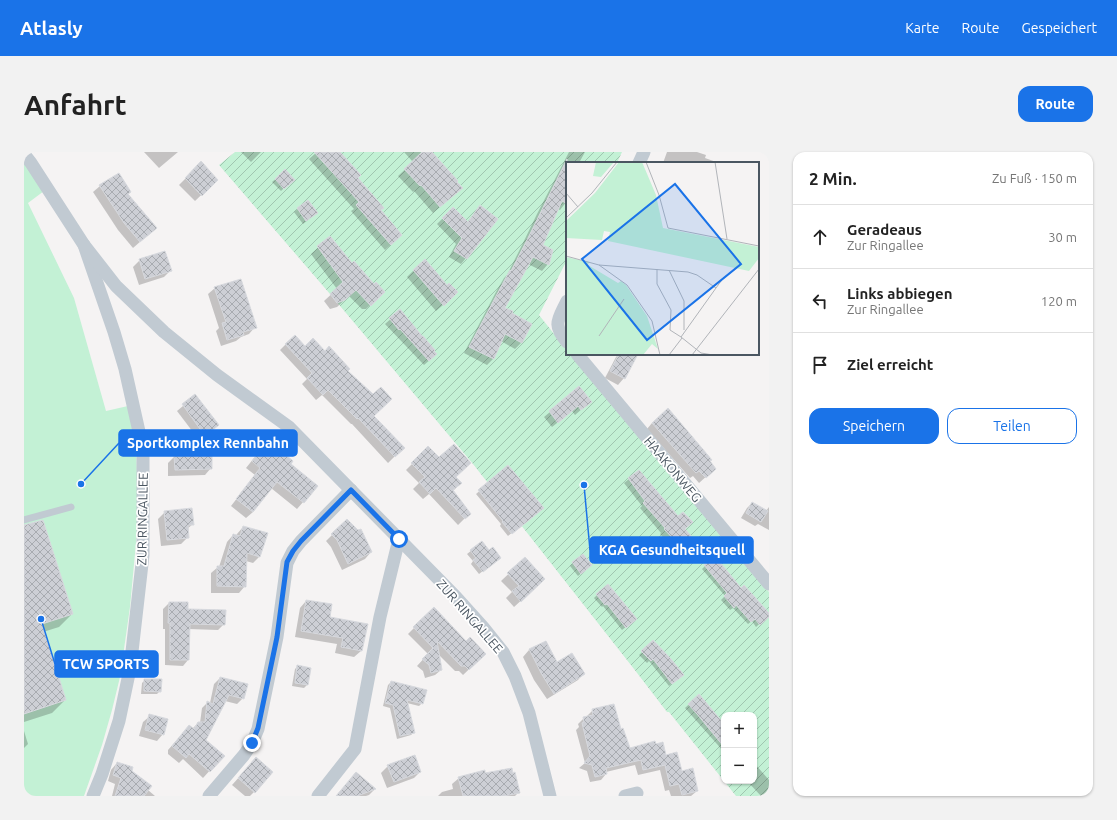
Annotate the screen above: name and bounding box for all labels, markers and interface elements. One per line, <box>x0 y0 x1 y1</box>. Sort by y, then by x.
text: Atlasly <box>20 17 83 39</box>
text: Karte <box>905 20 939 36</box>
text: Route <box>961 20 1000 36</box>
text: Gespeichert <box>1022 20 1097 36</box>
button: Route <box>1018 86 1093 122</box>
text: Anfahrt <box>24 89 127 120</box>
inset map <box>566 162 759 355</box>
text: 2 Min. <box>809 169 857 188</box>
text: Zu Fuß · 150 m <box>992 171 1077 185</box>
text: Geradeaus <box>847 221 922 238</box>
icon: ahead <box>809 226 831 248</box>
text: 30 m <box>1048 230 1077 244</box>
text: Zur Ringallee <box>847 238 924 252</box>
text: Links abbiegen <box>847 285 952 302</box>
icon: left <box>809 290 831 312</box>
text: 120 m <box>1041 294 1077 308</box>
text: Zur Ringallee <box>847 302 924 316</box>
icon: arrive <box>809 354 831 376</box>
text: Ziel erreicht <box>847 356 933 373</box>
button: Speichern <box>809 408 939 444</box>
button: Teilen <box>947 408 1077 444</box>
callout: Sportkomplex Rennbahn <box>119 430 297 456</box>
street label: HAAKONWEG <box>642 433 704 505</box>
text: Sportkomplex Rennbahn <box>127 435 289 451</box>
street label: ZUR RINGALLEE <box>134 472 150 566</box>
route start <box>390 530 408 548</box>
callout: KGA Gesundheitsquell <box>590 537 753 563</box>
text: KGA Gesundheitsquell <box>599 542 745 558</box>
street label: ZUR RINGALLEE <box>434 576 506 656</box>
callout: TCW SPORTS <box>55 651 158 677</box>
text: TCW SPORTS <box>62 656 150 672</box>
map controls <box>721 712 757 784</box>
button: + <box>721 712 757 748</box>
route end <box>243 734 261 752</box>
button: − <box>721 748 757 784</box>

